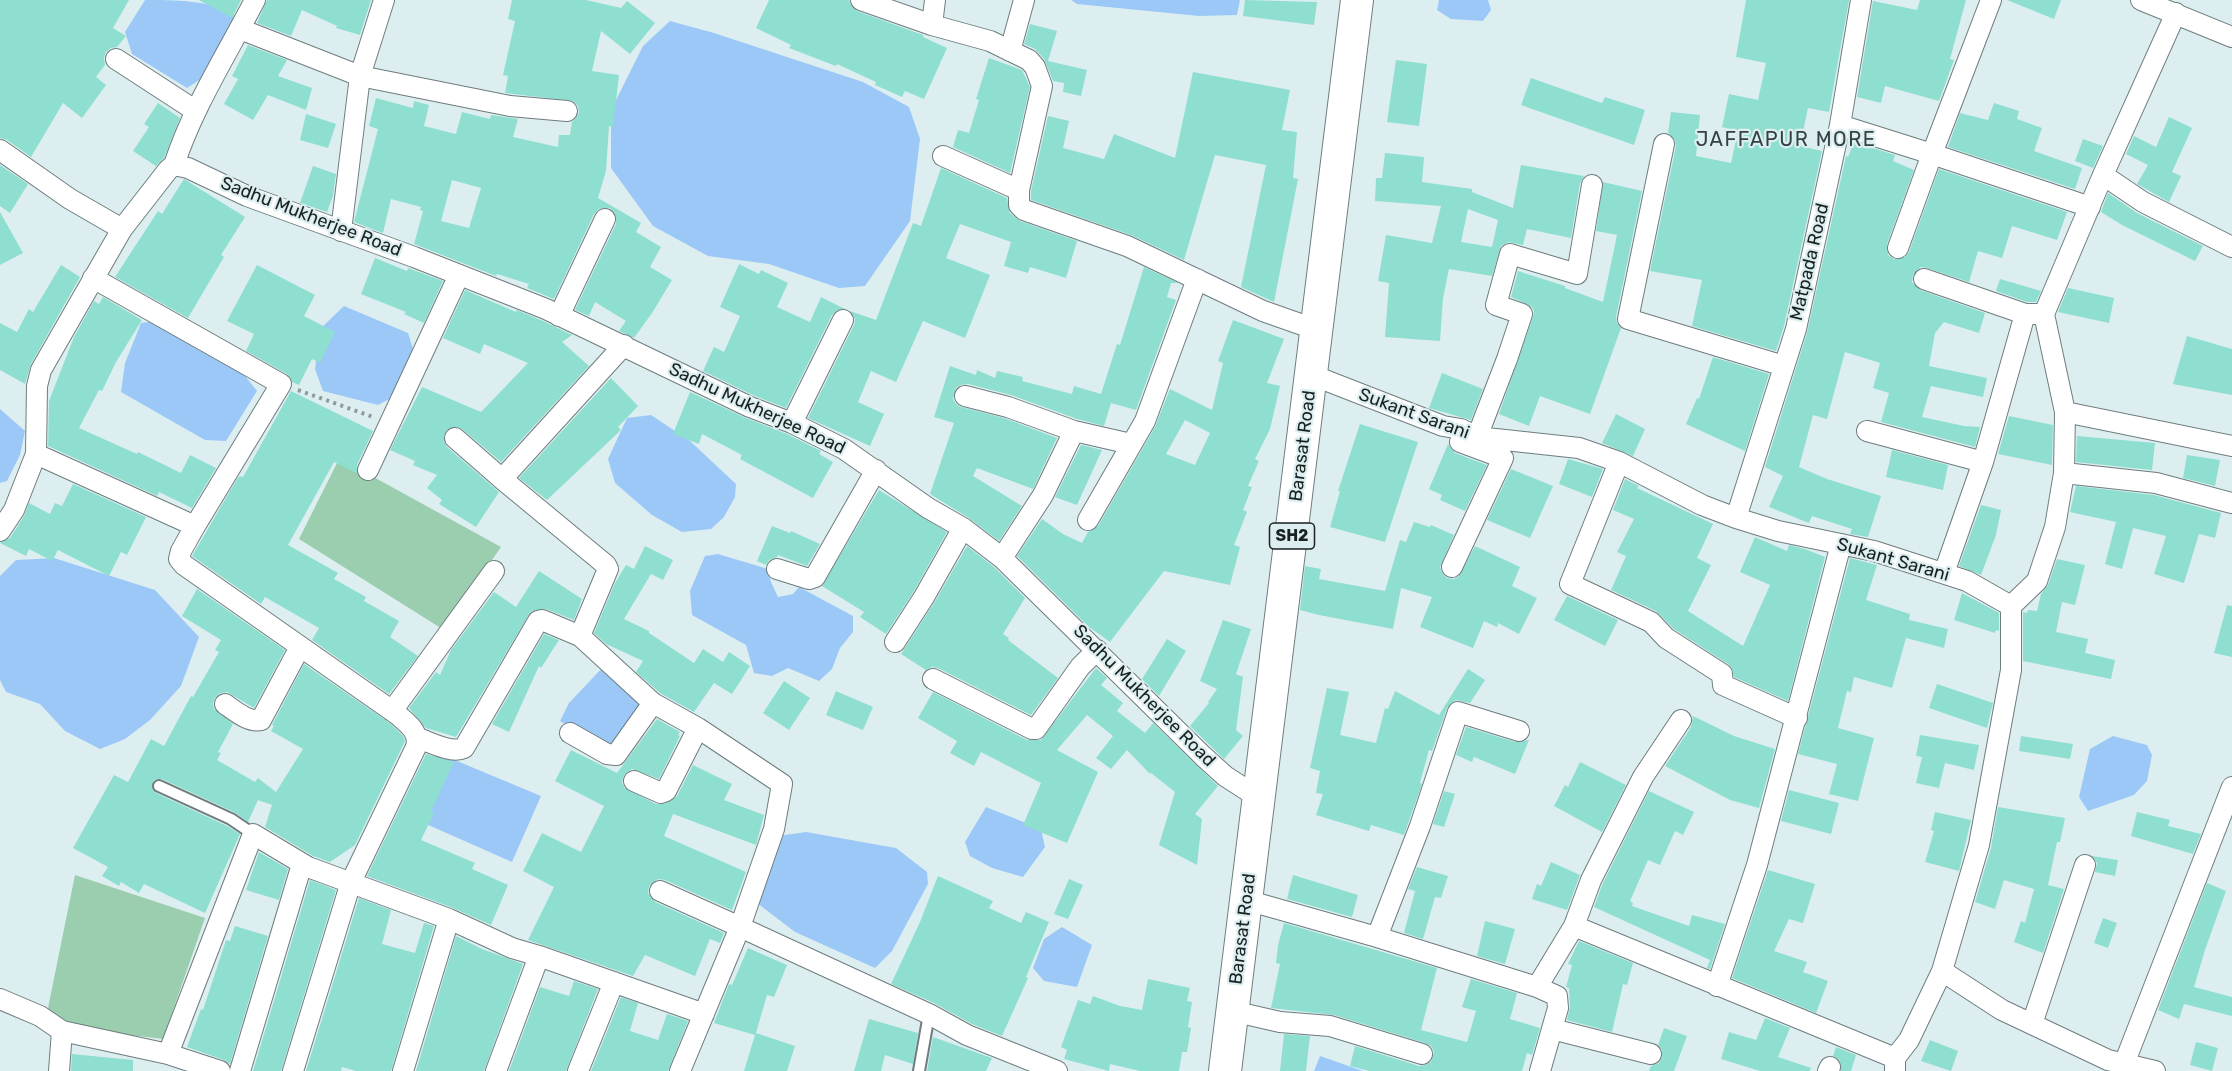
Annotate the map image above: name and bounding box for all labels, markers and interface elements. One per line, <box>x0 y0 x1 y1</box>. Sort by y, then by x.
district label: JAFFAPUR MORE <box>1696 128 1876 152</box>
street label: Sadhu Mukherjee Road <box>217 172 405 262</box>
street label: Matpada Road <box>1786 201 1834 323</box>
street label: Sadhu Mukherjee Road <box>665 359 849 459</box>
street label: Sukant Sarani <box>1356 384 1472 444</box>
street label: Barasat Road <box>1285 389 1321 503</box>
road number: SH2 <box>1270 523 1314 549</box>
street label: Sukant Sarani <box>1834 534 1952 586</box>
street label: Sadhu Mukherjee Road <box>1068 620 1220 772</box>
street label: Barasat Road <box>1225 872 1261 986</box>

